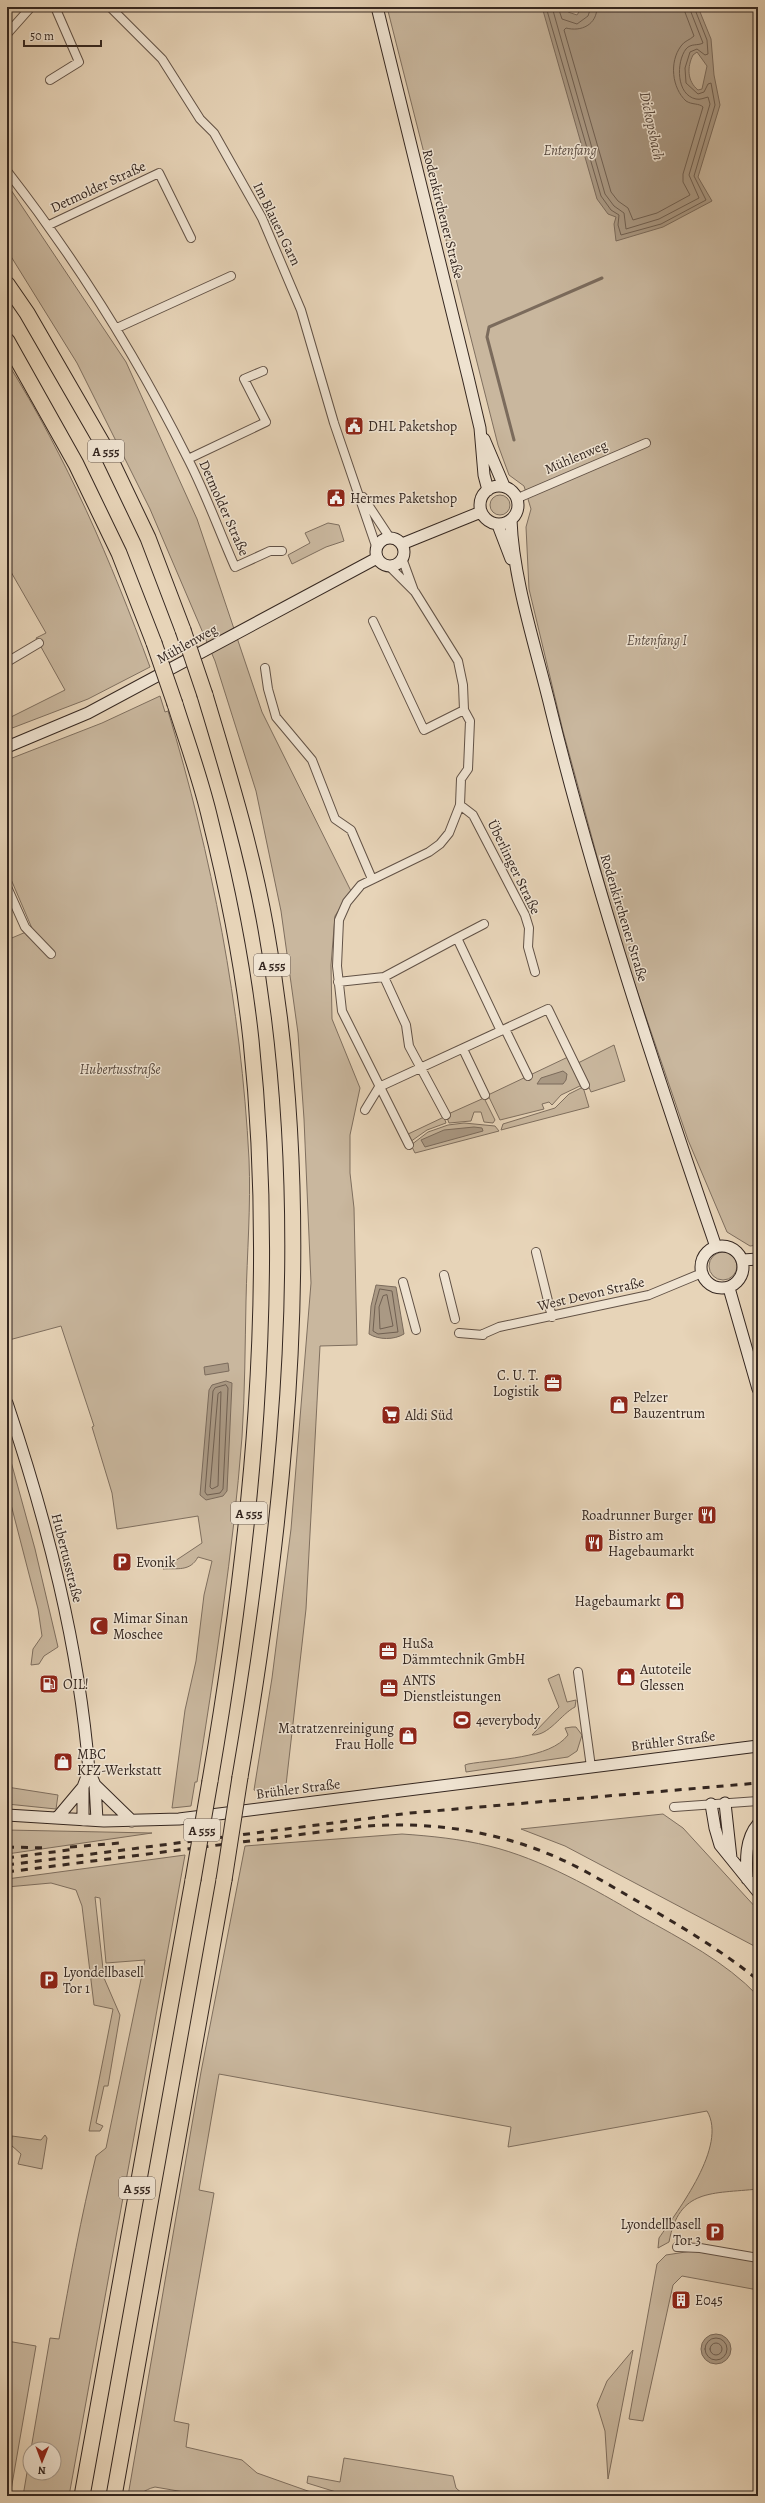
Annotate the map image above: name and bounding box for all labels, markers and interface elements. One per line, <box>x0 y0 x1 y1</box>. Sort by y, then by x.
scale bar <box>24 22 101 48</box>
text: 50 m <box>30 28 54 44</box>
water label: Dickopsbach <box>635 90 669 162</box>
park label: Entenfang <box>543 141 597 160</box>
street label: Rodenkirchener Straße <box>418 147 468 281</box>
street label: Detmolder Straße <box>47 157 149 217</box>
street label: Im Blauen Garn <box>249 179 306 269</box>
public building icon: DHL Paketshop <box>343 415 365 437</box>
place label: DHL Paketshop <box>368 417 457 436</box>
street label: Mühlenweg <box>542 435 610 479</box>
road number: A 555 <box>88 440 124 462</box>
street label: Detmolder Straße <box>194 457 254 559</box>
public building icon: Hermes Paketshop <box>325 487 347 509</box>
place label: Hermes Paketshop <box>350 489 457 508</box>
street label: Mühlenweg <box>153 620 221 668</box>
park label: Entenfang I <box>627 631 687 650</box>
street label: Überlinger Straße <box>483 817 545 917</box>
street label: Rodenkirchener Straße <box>596 852 652 984</box>
road number: A 555 <box>254 954 290 976</box>
park label: Hubertusstraße <box>79 1060 161 1079</box>
street label: West Devon Straße <box>535 1272 646 1316</box>
place label: C. U. T. Logistik <box>493 1366 539 1401</box>
office icon: C. U. T. Logistik <box>542 1372 564 1394</box>
place label: Pelzer Bauzentrum <box>633 1388 705 1423</box>
shop icon: Pelzer Bauzentrum <box>608 1394 630 1416</box>
supermarket icon: Aldi Süd <box>380 1404 402 1426</box>
place label: Aldi Süd <box>404 1406 454 1425</box>
road number: A 555 <box>231 1502 267 1524</box>
restaurant icon: Roadrunner Burger <box>696 1504 718 1526</box>
place label: Roadrunner Burger <box>581 1506 694 1525</box>
street label: Hubertusstraße <box>47 1511 87 1605</box>
place label: Bistro am Hagebaumarkt <box>608 1526 695 1561</box>
restaurant icon: Bistro am Hagebaumarkt <box>583 1532 605 1554</box>
parking icon: Evonik <box>111 1551 133 1573</box>
place label: Evonik <box>136 1553 175 1572</box>
shop icon: Hagebaumarkt <box>664 1590 686 1612</box>
place label: Hagebaumarkt <box>575 1592 661 1611</box>
place label: Mimar Sinan Moschee <box>113 1609 188 1644</box>
mosque icon: Mimar Sinan Moschee <box>88 1615 110 1637</box>
place label: HuSa Dämmtechnik GmbH <box>402 1634 525 1669</box>
office icon: HuSa Dämmtechnik GmbH <box>377 1640 399 1662</box>
place label: Autoteile Glessen <box>639 1660 692 1695</box>
shop icon: Autoteile Glessen <box>615 1666 637 1688</box>
place label: ANTS Dienstleistungen <box>402 1671 501 1706</box>
fuel station icon: OIL! <box>38 1673 60 1695</box>
place label: OIL! <box>63 1675 89 1694</box>
office icon: ANTS Dienstleistungen <box>378 1677 400 1699</box>
sports icon: 4everybody <box>451 1709 473 1731</box>
place label: 4everybody <box>476 1711 541 1730</box>
place label: Matratzenreinigung Frau Holle <box>278 1719 394 1754</box>
shop icon: Matratzenreinigung Frau Holle <box>397 1725 419 1747</box>
street label: Brühler Straße <box>630 1726 716 1756</box>
place label: MBC KFZ-Werkstatt <box>77 1745 162 1780</box>
shop icon: MBC KFZ-Werkstatt <box>52 1751 74 1773</box>
street label: Brühler Straße <box>255 1774 341 1804</box>
road number: A 555 <box>184 1819 220 1841</box>
place label: Lyondellbasell Tor 1 <box>63 1963 144 1998</box>
parking icon: Lyondellbasell Tor 1 <box>38 1969 60 1991</box>
road number: A 555 <box>119 2177 155 2199</box>
place label: Lyondellbasell Tor 3 <box>620 2215 702 2250</box>
parking icon: Lyondellbasell Tor 3 <box>704 2221 726 2243</box>
building icon: E045 <box>670 2289 692 2311</box>
place label: E045 <box>695 2291 723 2310</box>
north arrow <box>22 2441 62 2481</box>
text: N <box>38 2463 46 2478</box>

